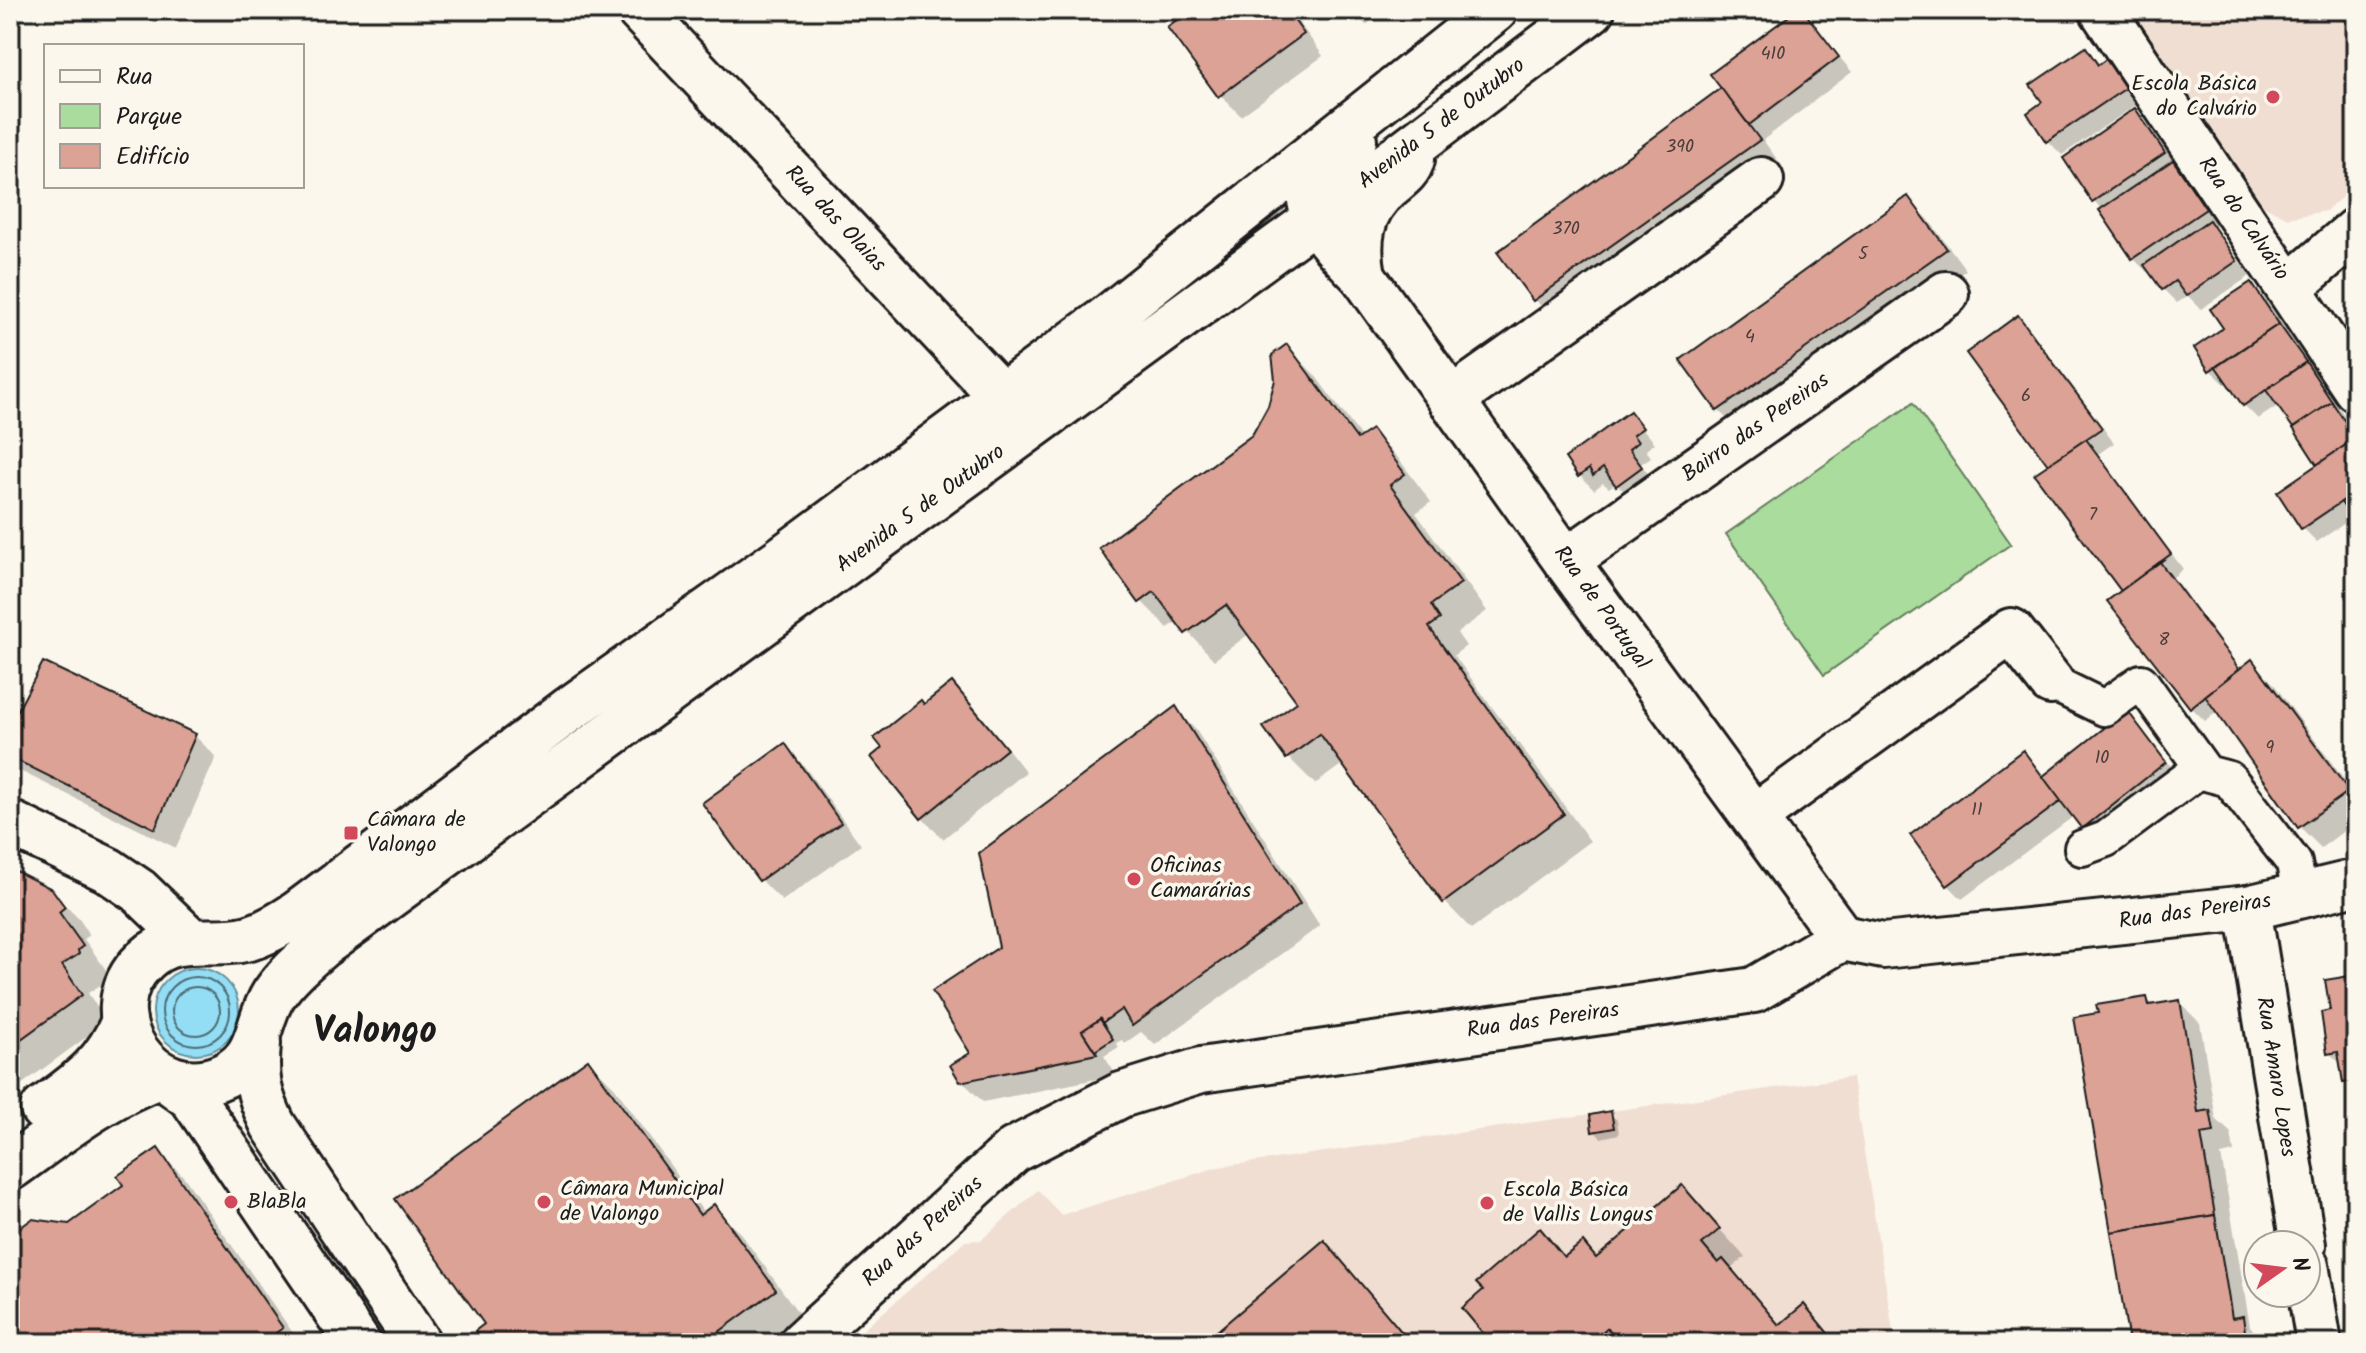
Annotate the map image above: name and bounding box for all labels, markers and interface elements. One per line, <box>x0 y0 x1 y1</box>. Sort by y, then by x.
house number: 410 <box>1761 40 1785 69</box>
legend <box>44 44 304 188</box>
street label: Avenida 5 de Outubro <box>1351 49 1533 199</box>
text: Rua <box>116 58 153 97</box>
place label: Escola Básica do Calvário <box>2131 67 2257 127</box>
marker: Escola Básica do Calvário <box>2264 88 2282 106</box>
text: Parque <box>116 98 182 137</box>
house number: 390 <box>1666 133 1694 162</box>
text: Edifício <box>116 138 190 177</box>
street label: Rua do Calvário <box>2188 150 2298 288</box>
street label: Rua das Olaias <box>776 157 895 281</box>
house number: 370 <box>1552 215 1580 244</box>
house number: 5 <box>1858 240 1869 269</box>
house number: 4 <box>1745 323 1755 352</box>
street label: Bairro das Pereiras <box>1675 364 1838 492</box>
house number: 6 <box>2021 382 2031 411</box>
street label: Avenida 5 de Outubro <box>829 435 1013 583</box>
house number: 7 <box>2089 501 2098 530</box>
street label: Rua de Portugal <box>1544 538 1659 678</box>
house number: 8 <box>2159 626 2170 655</box>
house number: 9 <box>2266 734 2275 763</box>
house number: 10 <box>2095 744 2109 773</box>
house number: 11 <box>1971 796 1983 825</box>
place label: Câmara de Valongo <box>367 803 466 863</box>
marker: Câmara de Valongo <box>342 824 360 842</box>
place label: Oficinas Camarárias <box>1150 849 1252 909</box>
marker: Oficinas Camarárias <box>1125 870 1143 888</box>
street label: Rua das Pereiras <box>2117 884 2274 940</box>
street label: Rua das Pereiras <box>1465 993 1622 1049</box>
street label: Rua Amaro Lopes <box>2245 994 2305 1160</box>
district label: Valongo <box>313 1002 437 1062</box>
street label: Rua das Pereiras <box>854 1167 992 1296</box>
place label: Câmara Municipal de Valongo <box>560 1172 725 1232</box>
place label: Escola Básica de Vallis Longus <box>1503 1173 1654 1233</box>
place label: BlaBla <box>247 1185 306 1220</box>
marker: BlaBla <box>222 1193 240 1211</box>
marker: Câmara Municipal de Valongo <box>535 1193 553 1211</box>
marker: Escola Básica de Vallis Longus <box>1478 1194 1496 1212</box>
north arrow <box>2242 1229 2322 1309</box>
text: N <box>2280 1254 2318 1276</box>

